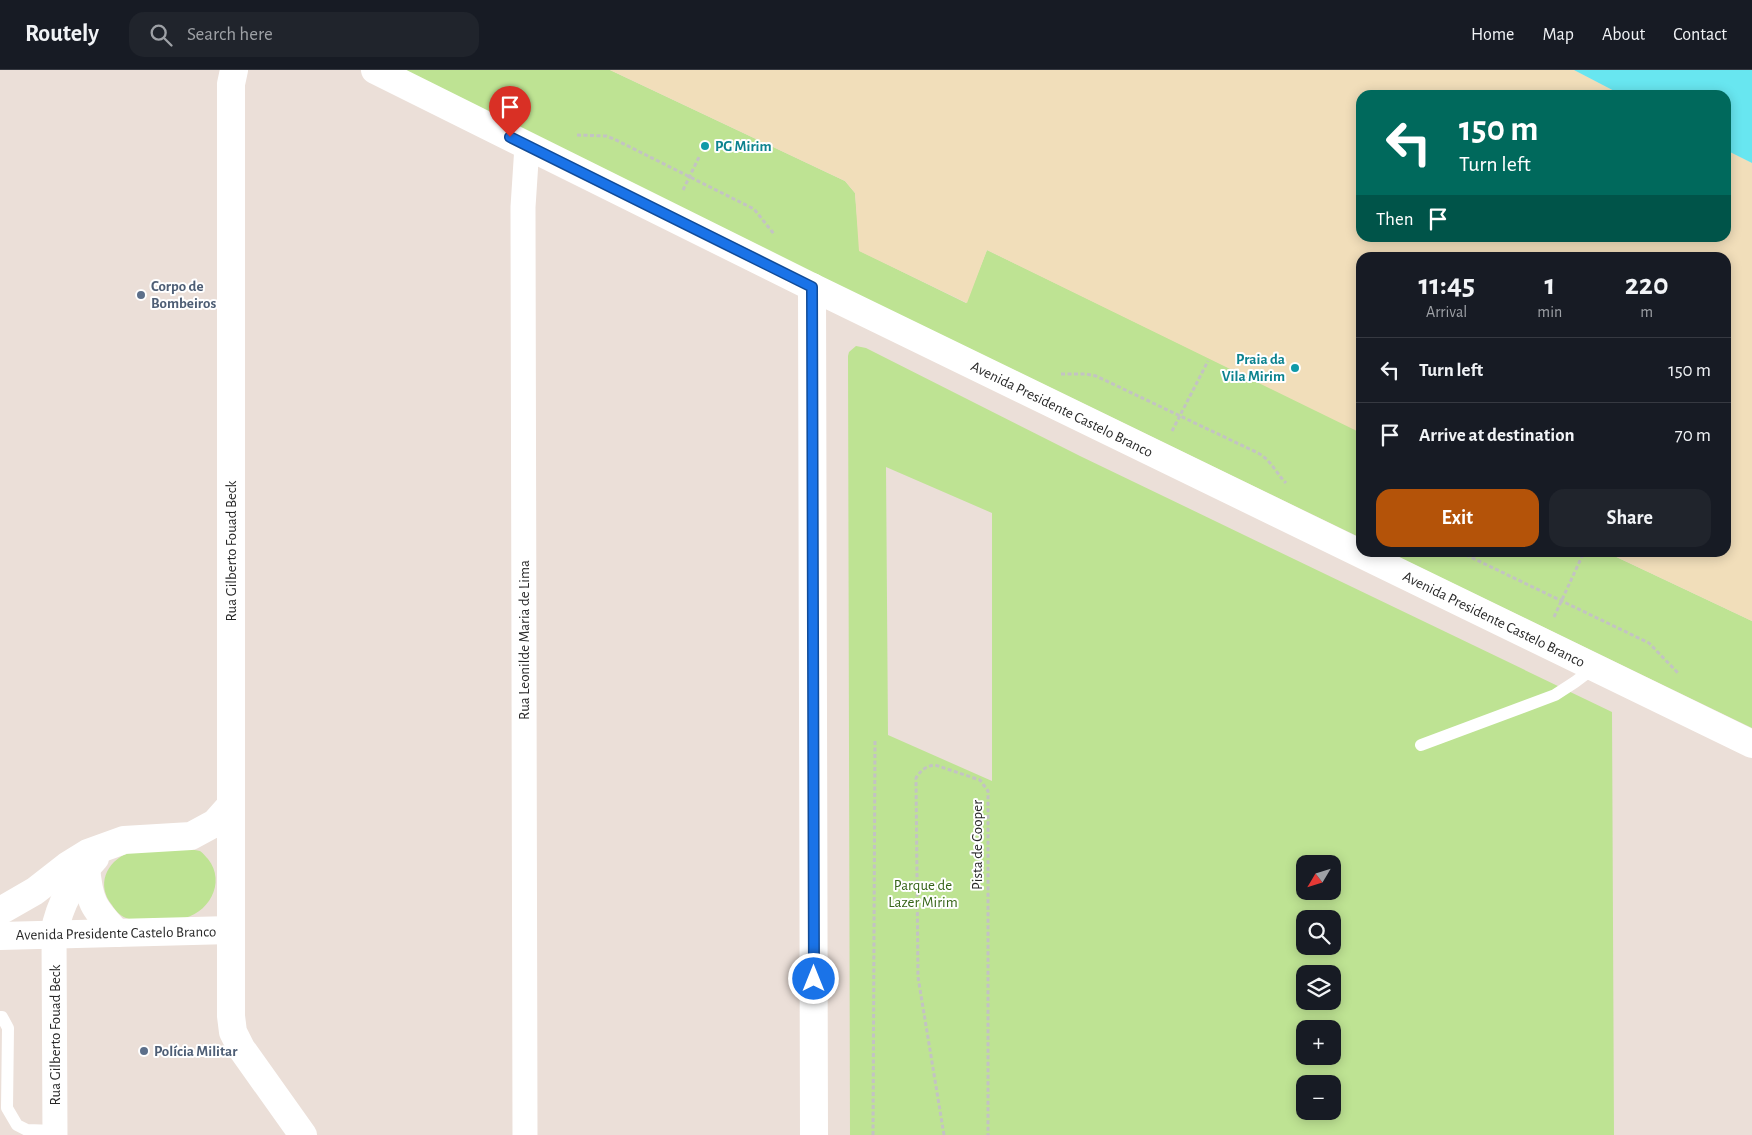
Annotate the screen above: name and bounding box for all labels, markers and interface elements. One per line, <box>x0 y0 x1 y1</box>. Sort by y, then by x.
search box <box>129 12 479 57</box>
icon: search <box>147 21 175 49</box>
text: Routely <box>25 22 99 46</box>
text: Search here <box>187 25 273 44</box>
text: Home <box>1471 26 1514 44</box>
text: Map <box>1542 26 1574 44</box>
text: About <box>1602 26 1645 44</box>
text: Contact <box>1673 26 1727 44</box>
pin <box>489 86 531 137</box>
icon: arrive <box>496 93 524 121</box>
icon: left <box>1376 110 1441 175</box>
text: 150 m <box>1459 112 1539 147</box>
place label: PG Mirim <box>715 139 772 154</box>
marker: PG Mirim <box>699 140 711 152</box>
text: Turn left <box>1459 153 1531 175</box>
icon: arrive <box>1424 205 1452 233</box>
text: Then <box>1376 210 1414 229</box>
text: 11:45 <box>1418 270 1475 300</box>
text: 1 <box>1544 270 1555 300</box>
text: 220 <box>1625 270 1669 300</box>
place label: Corpo de Bombeiros <box>151 279 216 311</box>
marker: Corpo de Bombeiros <box>135 289 147 301</box>
text: Arrival <box>1426 304 1467 320</box>
text: min <box>1537 304 1562 320</box>
text: m <box>1640 304 1653 320</box>
place label: Praia da Vila Mirim <box>1222 352 1285 384</box>
icon: left <box>1376 356 1404 384</box>
street label: Avenida Presidente Castelo Branco <box>968 359 1155 460</box>
text: Turn left <box>1419 361 1483 380</box>
text: 150 m <box>1668 361 1711 380</box>
marker: Praia da Vila Mirim <box>1289 362 1301 374</box>
icon: arrive <box>1376 421 1404 449</box>
text: Arrive at destination <box>1419 426 1575 445</box>
text: 70 m <box>1675 426 1711 445</box>
street label: Rua Gilberto Fouad Beck <box>224 480 239 621</box>
button: Exit <box>1376 489 1539 547</box>
button: Share <box>1549 489 1711 547</box>
street label: Rua Leonilde Maria de Lima <box>517 560 532 720</box>
street label: Avenida Presidente Castelo Branco <box>1400 569 1587 670</box>
street label: Pista de Cooper <box>970 800 985 890</box>
north arrow <box>1296 855 1341 900</box>
map controls <box>1296 855 1341 1120</box>
park label: Parque de Lazer Mirim <box>888 878 958 910</box>
button: search <box>1296 910 1341 955</box>
street label: Avenida Presidente Castelo Branco <box>16 924 216 943</box>
position arrow <box>787 952 839 1004</box>
street label: Rua Gilberto Fouad Beck <box>48 964 63 1105</box>
button: layers <box>1296 965 1341 1010</box>
button: + <box>1296 1020 1341 1065</box>
place label: Polícia Militar <box>154 1044 238 1059</box>
marker: Polícia Militar <box>138 1045 150 1057</box>
button: − <box>1296 1075 1341 1120</box>

